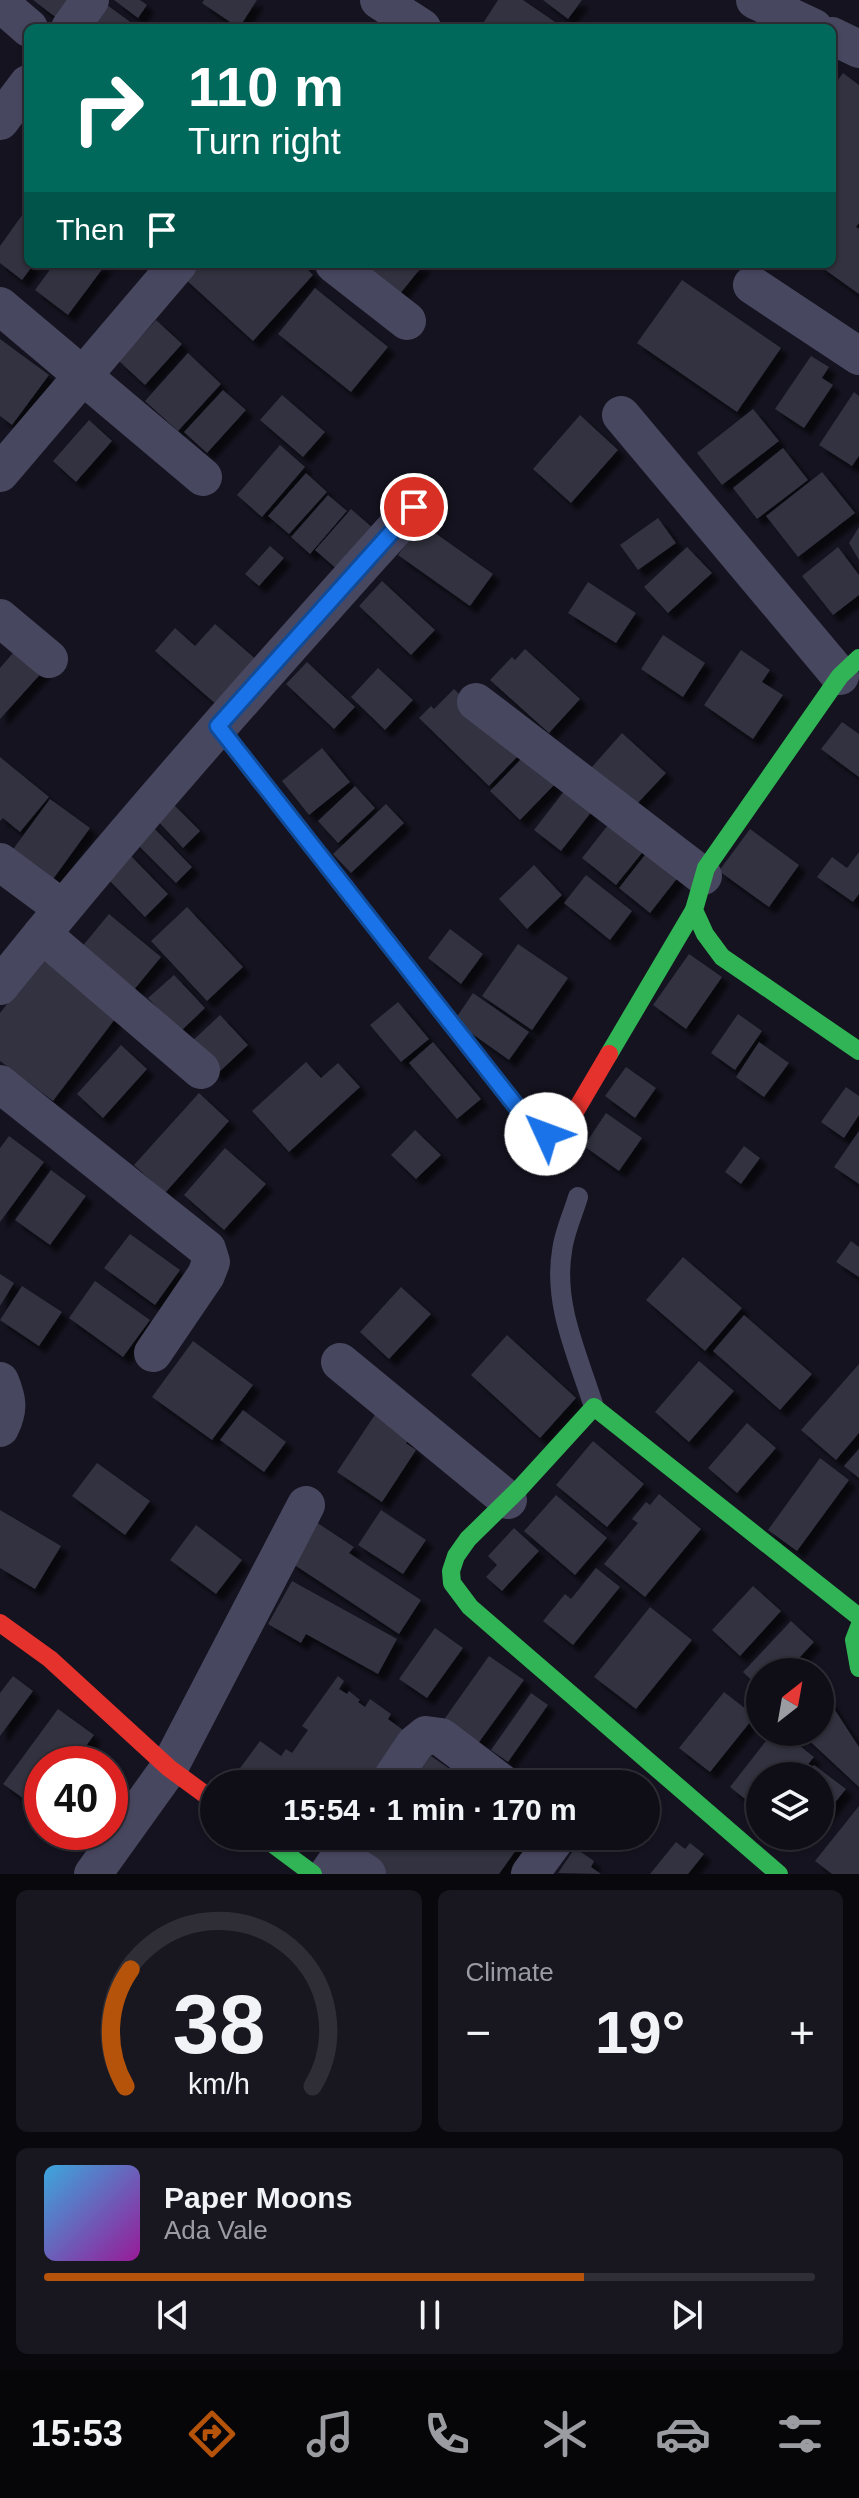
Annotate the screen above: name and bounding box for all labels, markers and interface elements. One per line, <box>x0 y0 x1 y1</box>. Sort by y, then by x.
text: 110 m <box>188 55 344 118</box>
icon: right <box>56 56 160 160</box>
text: Turn right <box>188 121 341 162</box>
icon: arrive <box>140 208 184 252</box>
text: Then <box>56 213 124 246</box>
pin <box>380 473 448 541</box>
icon: arrive <box>392 485 436 529</box>
position arrow <box>504 1092 588 1176</box>
north arrow <box>746 1658 834 1746</box>
map controls <box>746 1658 834 1850</box>
speed limit sign: 40 <box>24 1746 128 1850</box>
button: layers <box>746 1762 834 1850</box>
text: 15:54 · 1 min · 170 m <box>283 1793 577 1826</box>
text: Climate <box>466 1957 554 1987</box>
text: 38 <box>172 1978 265 2071</box>
text: 19° <box>595 1999 686 2066</box>
text: − <box>466 2008 491 2057</box>
text: + <box>789 2008 815 2057</box>
text: km/h <box>188 2068 250 2100</box>
text: Paper Moons <box>164 2181 352 2214</box>
text: Ada Vale <box>164 2215 268 2245</box>
icon: previous <box>151 2293 195 2337</box>
icon: pause <box>408 2293 452 2337</box>
icon: next <box>665 2293 709 2337</box>
icon: directions <box>184 2406 240 2462</box>
icon: music <box>302 2406 358 2462</box>
icon: phone <box>419 2406 475 2462</box>
icon: climate <box>537 2406 593 2462</box>
icon: car <box>655 2406 711 2462</box>
icon: filters <box>772 2406 828 2462</box>
text: 15:53 <box>31 2413 123 2454</box>

